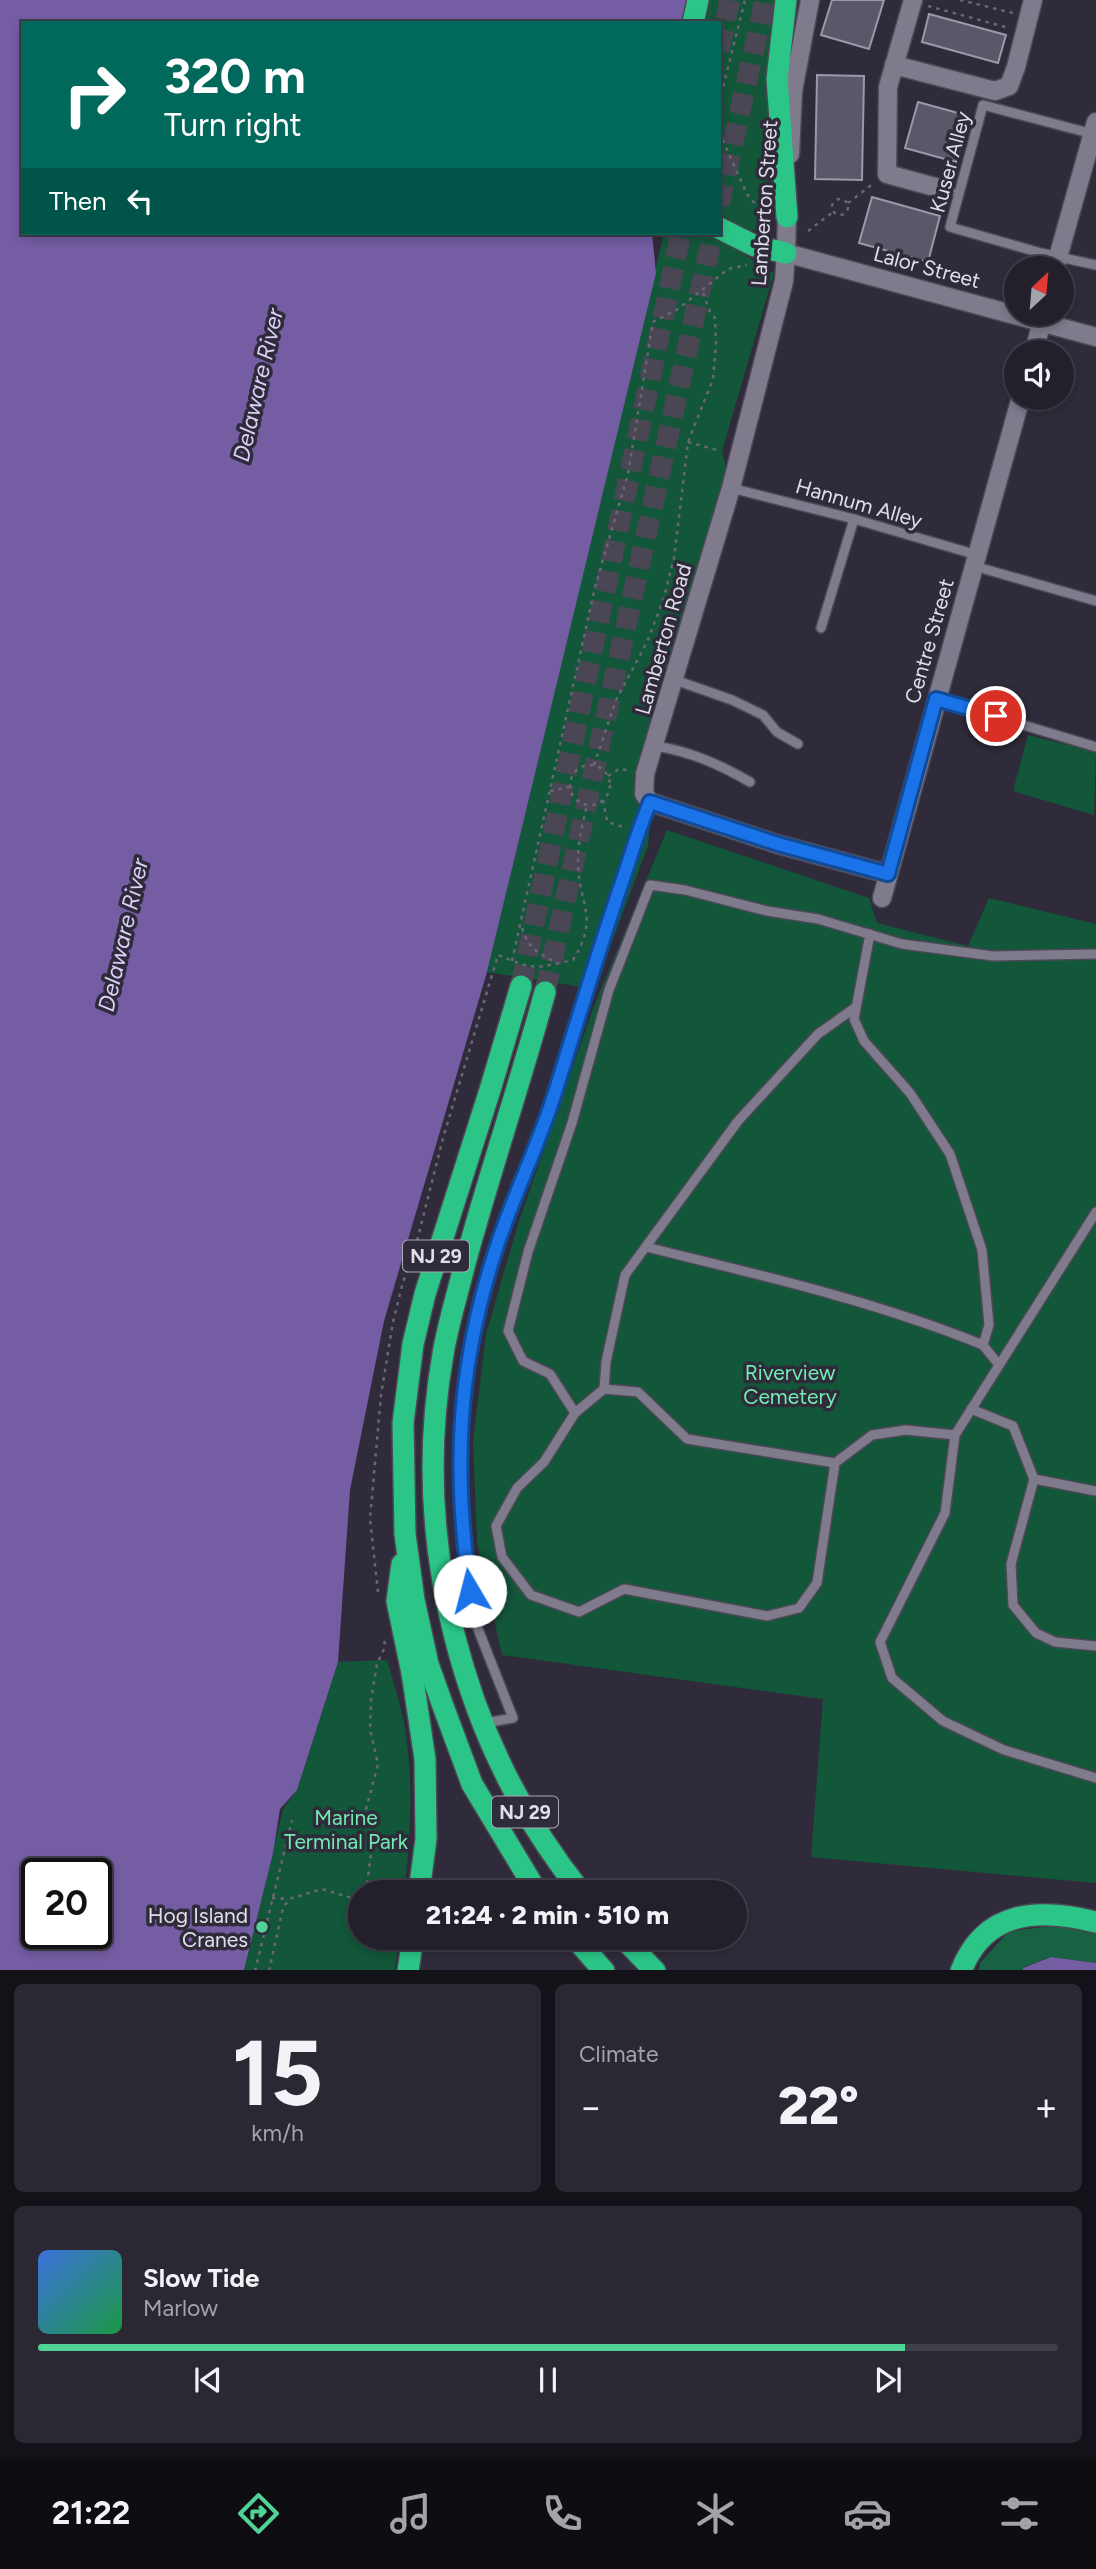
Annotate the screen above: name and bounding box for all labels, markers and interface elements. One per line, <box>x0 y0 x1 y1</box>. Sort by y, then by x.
text: 320 m <box>164 46 306 105</box>
icon: right <box>49 49 140 140</box>
text: Turn right <box>164 106 302 144</box>
street label: Kuser Alley <box>925 109 975 215</box>
street label: Lamberton Street <box>746 119 782 287</box>
icon: left <box>121 182 159 220</box>
text: Then <box>49 185 107 217</box>
street label: Lalor Street <box>871 241 983 293</box>
north arrow <box>1004 256 1074 326</box>
map controls <box>1004 256 1074 410</box>
water label: Delaware River <box>227 305 289 464</box>
button: sound <box>1004 340 1074 410</box>
street label: Hannum Alley <box>793 473 925 533</box>
street label: Lamberton Road <box>630 561 696 717</box>
street label: Centre Street <box>899 576 959 706</box>
pin <box>966 686 1026 746</box>
icon: arrive <box>977 697 1015 735</box>
water label: Delaware River <box>92 855 154 1014</box>
road number: NJ 29 <box>403 1240 469 1272</box>
park label: Riverview Cemetery <box>743 1360 837 1409</box>
position arrow <box>433 1554 507 1628</box>
road number: NJ 29 <box>492 1796 558 1828</box>
park label: Marine Terminal Park <box>284 1805 409 1854</box>
speed limit sign: 20 <box>21 1858 112 1949</box>
text: 21:24 · 2 min · 510 m <box>426 1899 669 1931</box>
place label: Hog Island Cranes <box>148 1903 248 1952</box>
marker: Hog Island Cranes <box>254 1919 270 1935</box>
text: 15 <box>232 2019 323 2128</box>
text: Climate <box>579 2040 658 2068</box>
text: 22° <box>778 2075 859 2137</box>
text: − <box>579 2084 603 2130</box>
text: + <box>1034 2084 1058 2130</box>
text: km/h <box>251 2119 304 2147</box>
text: Slow Tide <box>143 2262 259 2294</box>
text: Marlow <box>143 2294 218 2322</box>
icon: previous <box>189 2361 227 2399</box>
icon: pause <box>529 2361 567 2399</box>
icon: next <box>869 2361 907 2399</box>
icon: directions <box>234 2489 283 2538</box>
icon: music <box>386 2489 435 2538</box>
icon: phone <box>538 2489 587 2538</box>
icon: climate <box>691 2489 740 2538</box>
icon: car <box>843 2489 892 2538</box>
icon: filters <box>995 2489 1044 2538</box>
text: 21:22 <box>52 2494 130 2532</box>

